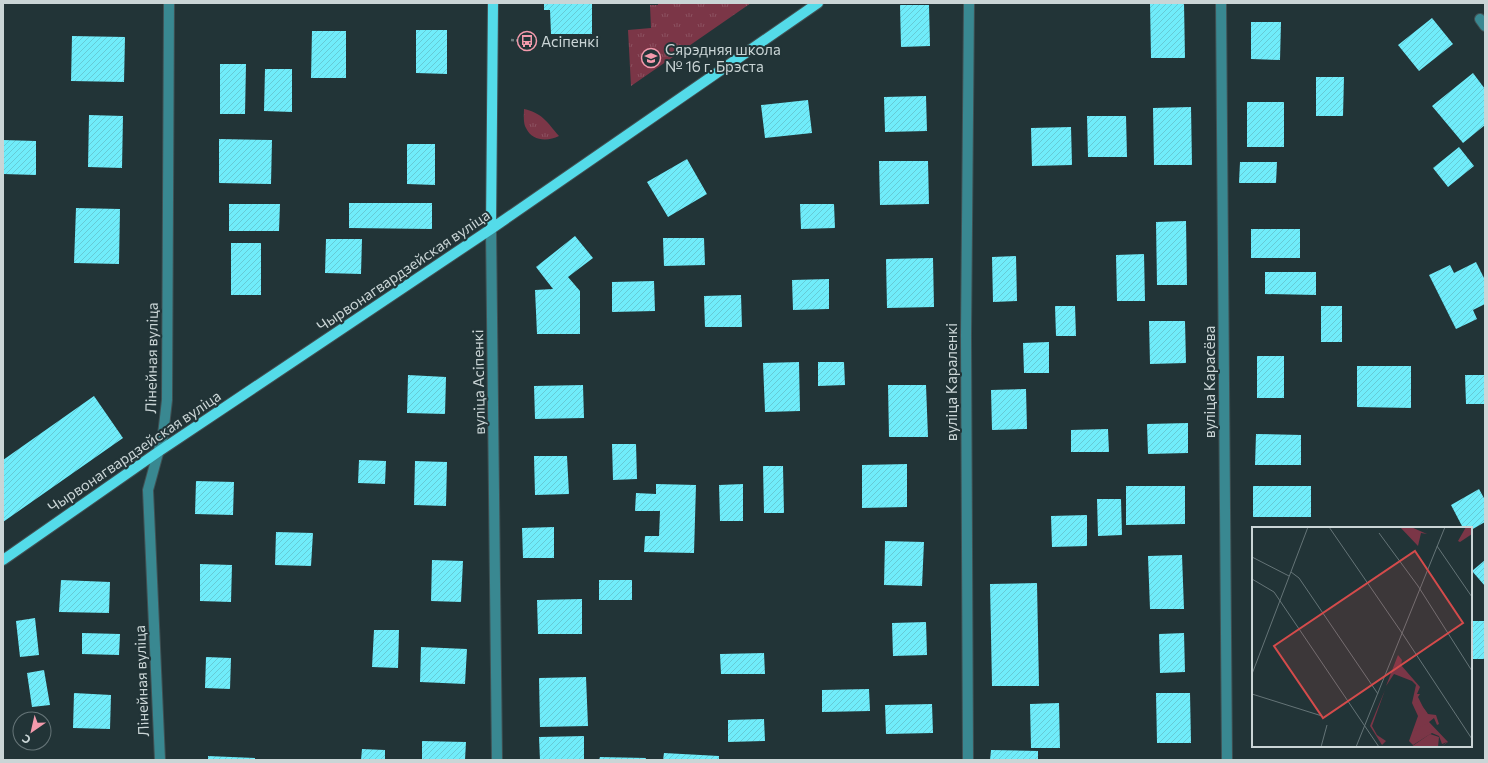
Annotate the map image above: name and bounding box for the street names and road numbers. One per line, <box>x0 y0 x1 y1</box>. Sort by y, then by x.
street label: Чырвонагвардзейская вуліца <box>313 205 493 335</box>
street label: Лінейная вуліца <box>141 302 161 414</box>
street label: вуліца Караленкі <box>942 323 960 441</box>
street label: вуліца Карасёва <box>1200 326 1218 438</box>
street label: вуліца Асіпенкі <box>468 329 488 435</box>
street label: Чырвонагвардзейская вуліца <box>44 386 224 516</box>
street label: Лінейная вуліца <box>130 625 152 737</box>

